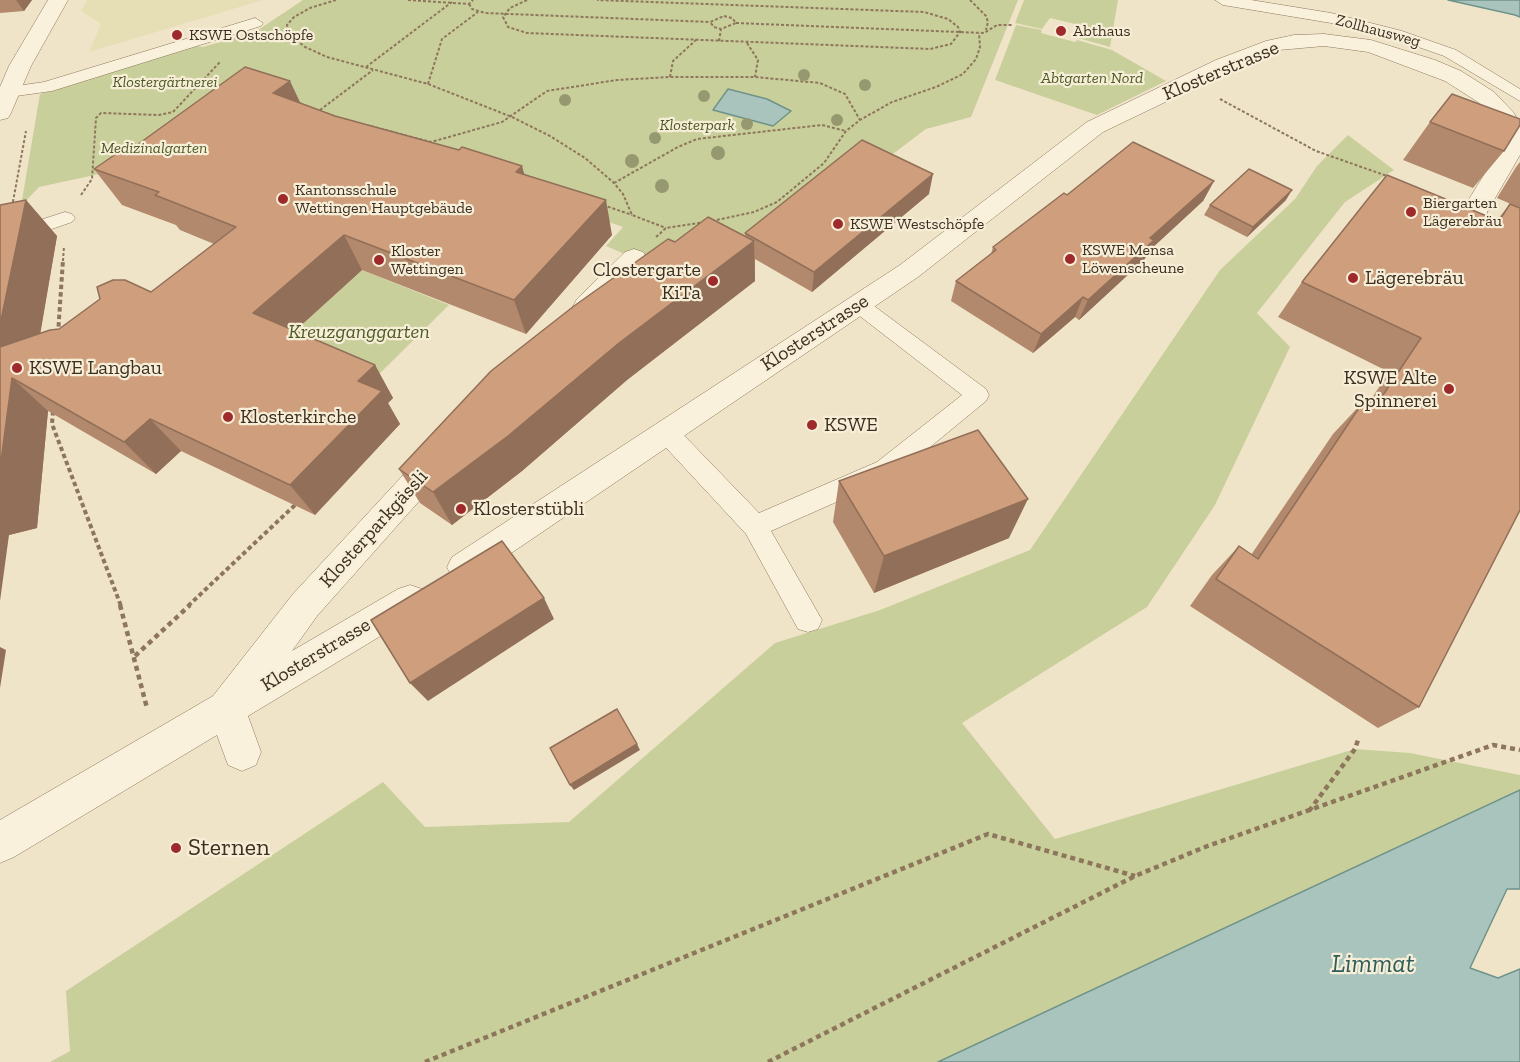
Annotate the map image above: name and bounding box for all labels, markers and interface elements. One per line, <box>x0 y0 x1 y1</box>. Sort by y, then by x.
street label: Zollhausweg <box>1334 10 1422 52</box>
place label: Abthaus <box>1073 21 1131 41</box>
marker: Abthaus <box>1054 24 1068 38</box>
place label: KSWE Ostschöpfe <box>189 25 313 45</box>
marker: KSWE Ostschöpfe <box>170 28 184 42</box>
street label: Klosterstrasse <box>1159 36 1283 106</box>
park label: Abtgarten Nord <box>1041 68 1143 88</box>
park label: Klostergärtnerei <box>112 72 218 92</box>
park label: Klosterpark <box>659 115 735 135</box>
park label: Medizinalgarten <box>101 138 207 158</box>
place label: Kantonsschule Wettingen Hauptgebäude <box>295 180 473 218</box>
marker: Kantonsschule Wettingen Hauptgebäude <box>276 192 290 206</box>
place label: Biergarten Lägerebräu <box>1423 193 1502 231</box>
marker: Biergarten Lägerebräu <box>1404 205 1418 219</box>
place label: KSWE Westschöpfe <box>850 214 984 234</box>
marker: KSWE Westschöpfe <box>831 217 845 231</box>
place label: KSWE Mensa Löwenscheune <box>1082 240 1184 278</box>
place label: Kloster Wettingen <box>391 241 464 279</box>
marker: KSWE Mensa Löwenscheune <box>1063 252 1077 266</box>
marker: Kloster Wettingen <box>372 253 386 267</box>
place label: Clostergarte KiTa <box>593 258 701 305</box>
place label: Lägerebräu <box>1365 266 1464 290</box>
marker: Lägerebräu <box>1346 271 1360 285</box>
marker: Clostergarte KiTa <box>706 274 720 288</box>
street label: Klosterstrasse <box>757 289 873 377</box>
park label: Kreuzganggarten <box>288 320 430 344</box>
place label: KSWE Langbau <box>29 356 162 380</box>
marker: KSWE Langbau <box>10 361 24 375</box>
place label: KSWE Alte Spinnerei <box>1344 366 1437 413</box>
marker: KSWE Alte Spinnerei <box>1442 382 1456 396</box>
place label: Klosterkirche <box>240 405 357 429</box>
marker: Klosterkirche <box>221 410 235 424</box>
place label: KSWE <box>824 413 878 437</box>
marker: KSWE <box>805 418 819 432</box>
street label: Klosterparkgässli <box>315 465 433 593</box>
place label: Klosterstübli <box>473 497 584 521</box>
marker: Klosterstübli <box>454 502 468 516</box>
street label: Klosterstrasse <box>257 613 375 697</box>
place label: Sternen <box>188 834 270 862</box>
marker: Sternen <box>169 841 183 855</box>
water label: Limmat <box>1331 949 1415 981</box>

